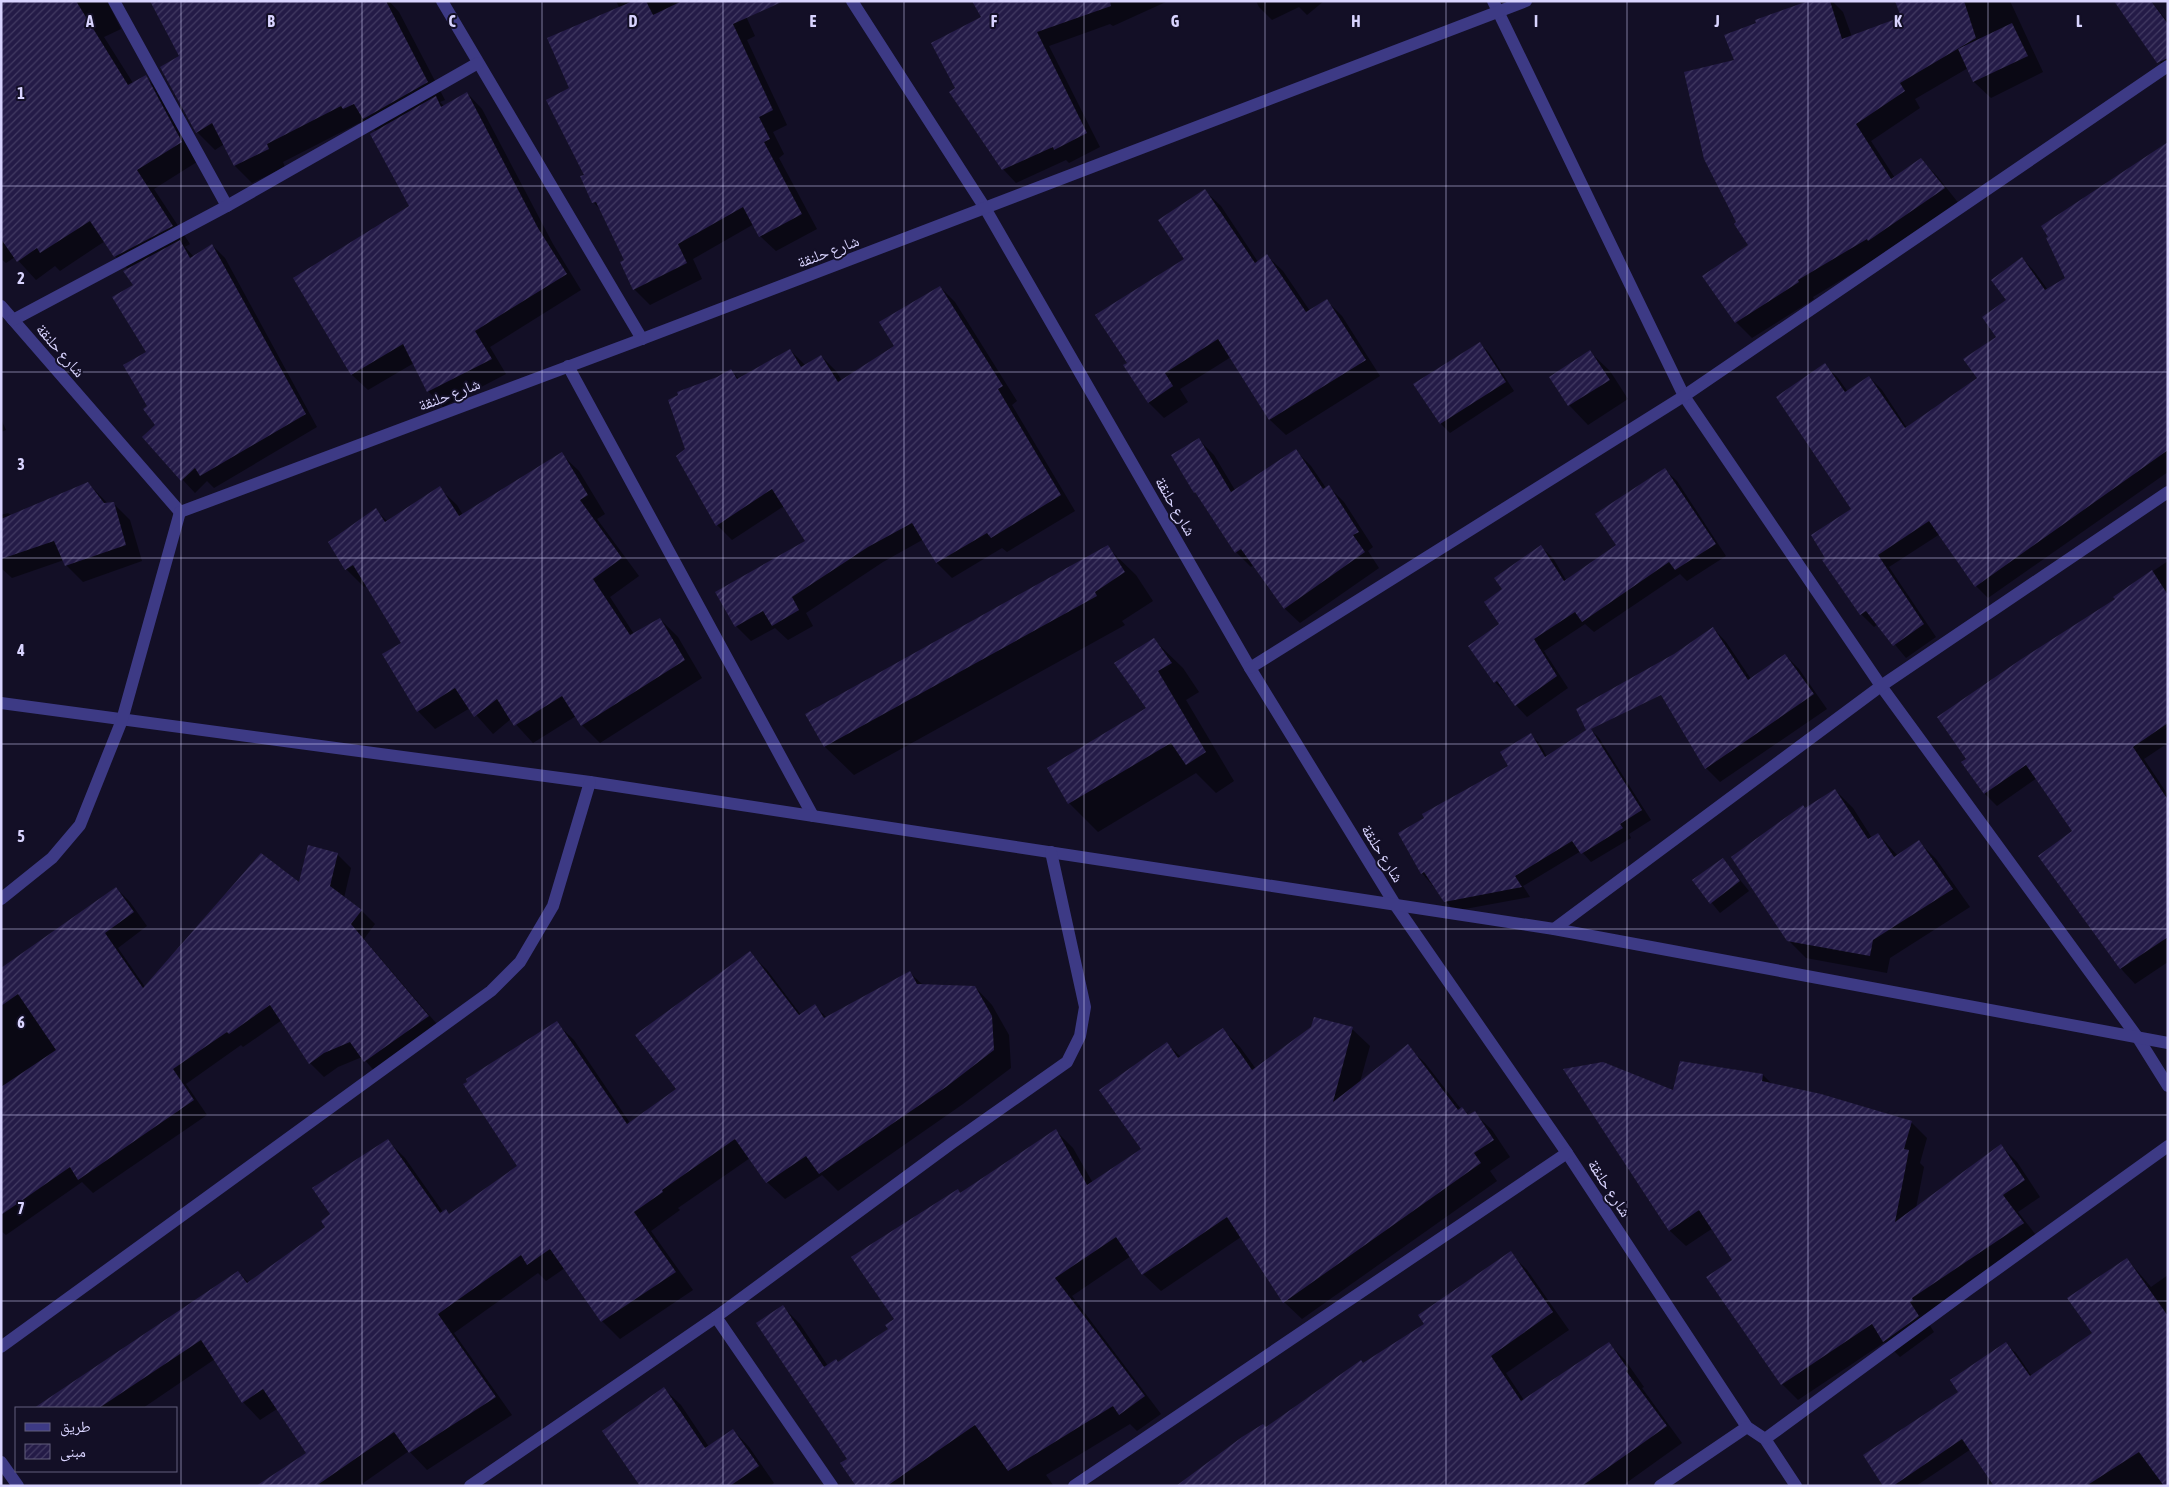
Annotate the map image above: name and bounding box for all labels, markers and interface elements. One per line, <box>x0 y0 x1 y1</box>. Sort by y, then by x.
text: A <box>85 12 94 30</box>
text: B <box>267 12 275 30</box>
text: C <box>448 12 456 30</box>
text: D <box>629 12 638 30</box>
text: E <box>810 12 817 30</box>
text: F <box>991 12 998 30</box>
text: G <box>1171 12 1180 30</box>
text: H <box>1351 12 1361 30</box>
text: I <box>1534 12 1538 30</box>
text: J <box>1713 12 1720 30</box>
text: K <box>1894 12 1902 30</box>
text: L <box>2076 12 2083 30</box>
text: 1 <box>17 84 25 102</box>
street label: شارع حلنقة <box>795 231 862 273</box>
text: 2 <box>17 269 25 287</box>
street label: شارع حلنقة <box>31 320 89 382</box>
street label: شارع حلنقة <box>416 374 483 416</box>
text: 3 <box>17 455 25 473</box>
street label: شارع حلنقة <box>1150 473 1200 540</box>
text: 4 <box>16 641 25 659</box>
street label: شارع حلنقة <box>1356 821 1408 886</box>
text: 5 <box>17 827 25 845</box>
text: 6 <box>17 1013 25 1031</box>
street label: شارع حلنقة <box>1583 1156 1635 1221</box>
text: 7 <box>17 1199 25 1217</box>
legend <box>15 1407 178 1472</box>
text: طريق <box>60 1418 91 1437</box>
text: مبنى <box>60 1443 86 1462</box>

